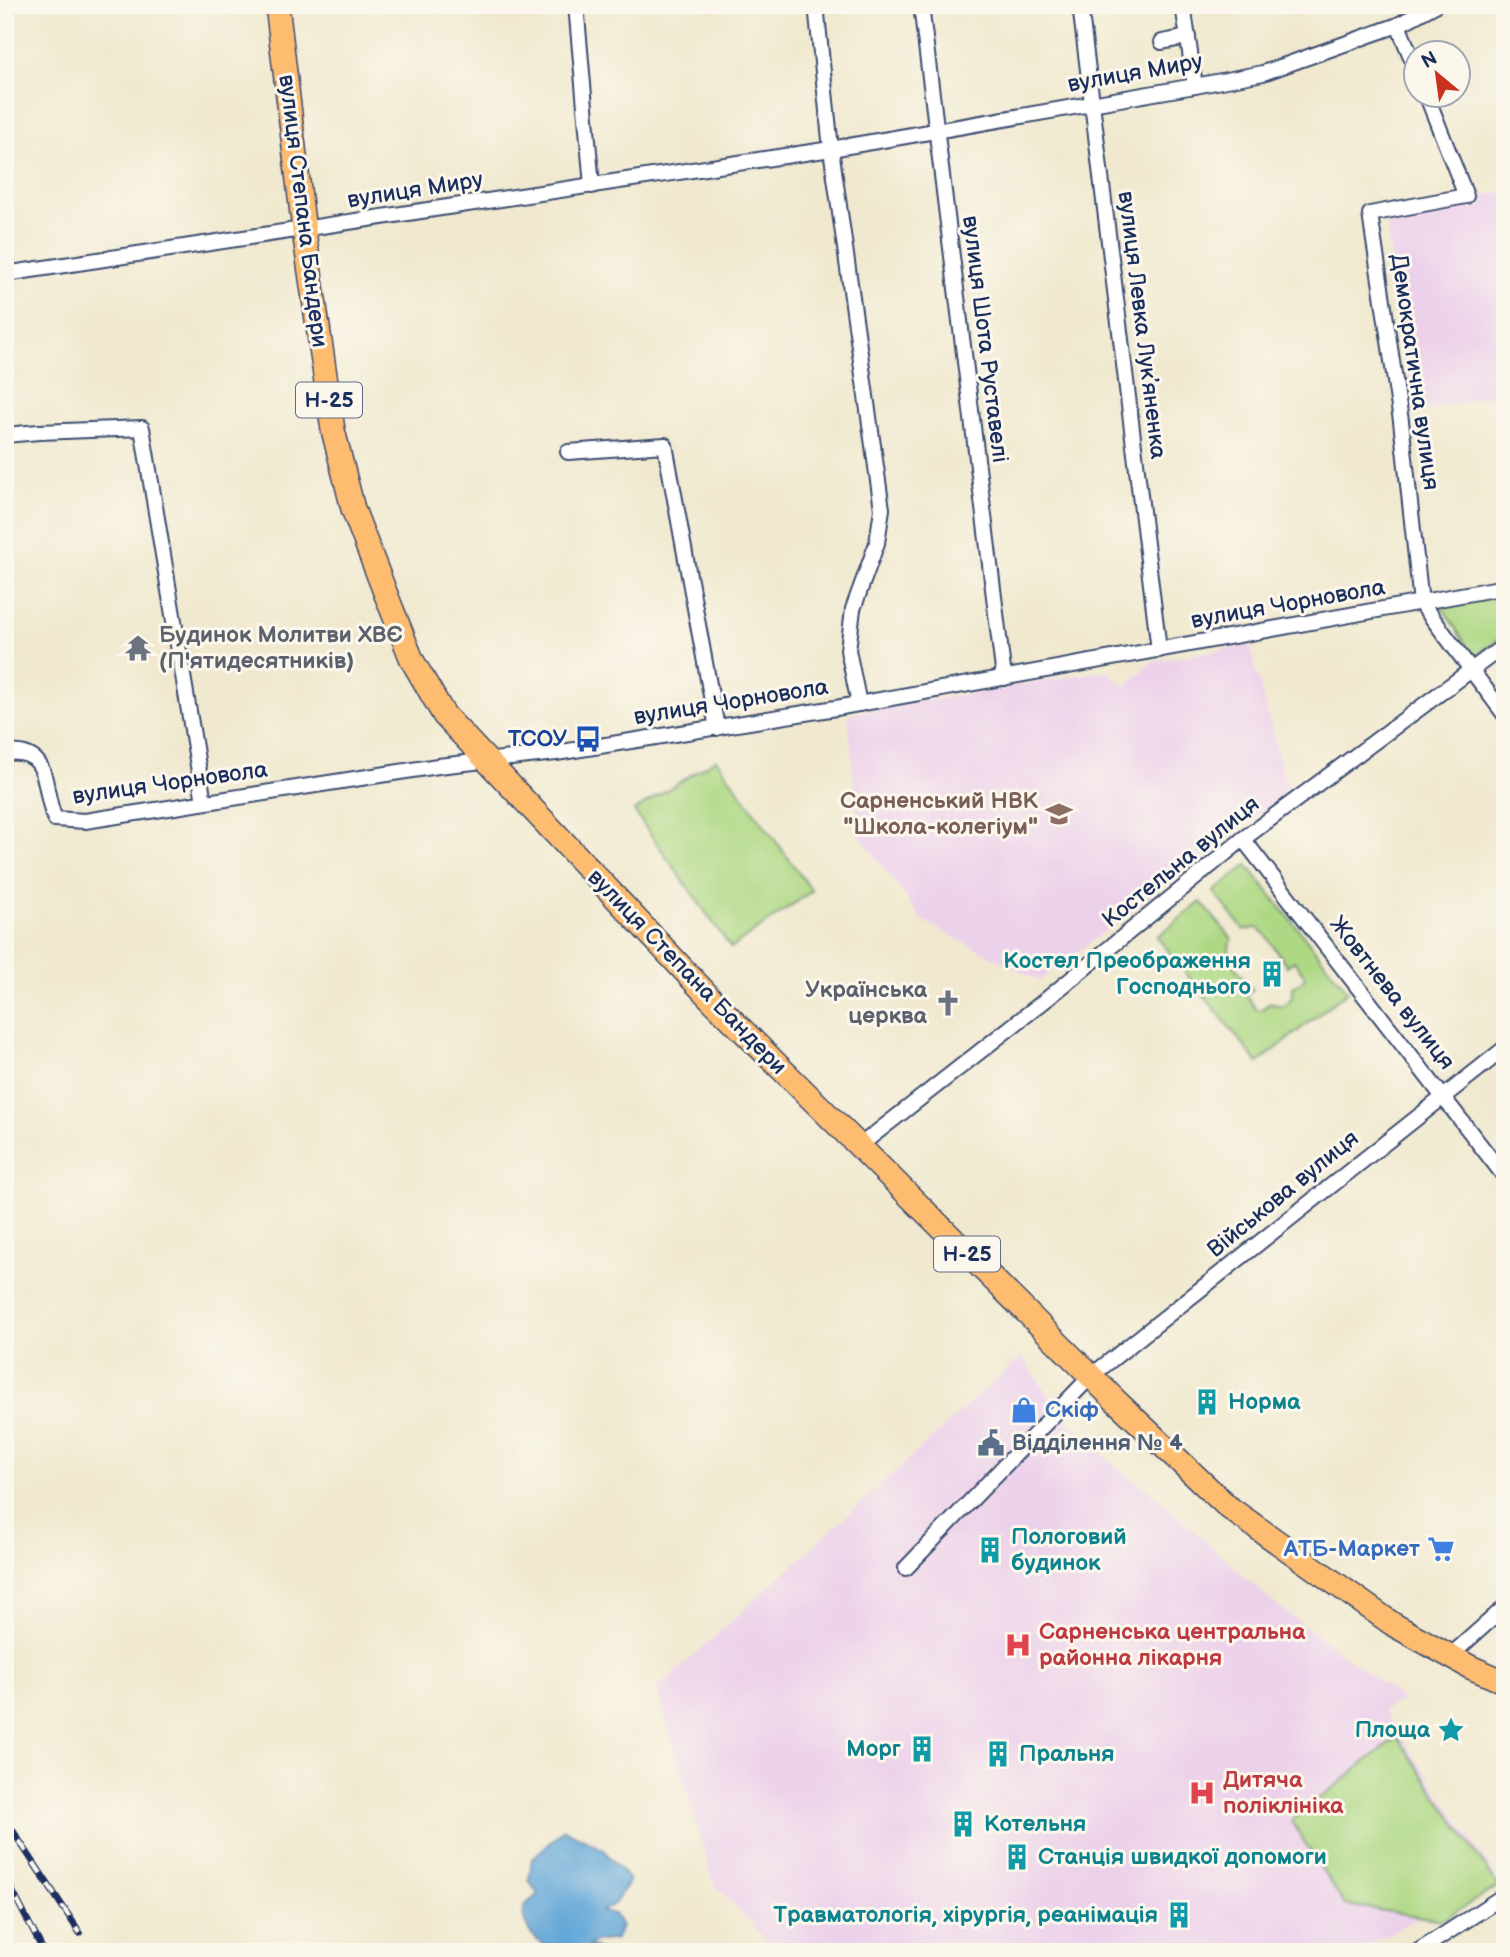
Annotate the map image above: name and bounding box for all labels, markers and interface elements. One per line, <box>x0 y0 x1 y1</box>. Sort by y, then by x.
north arrow <box>1402 38 1472 108</box>
street label: вулиця Миру <box>1065 47 1205 99</box>
text: N <box>1418 47 1441 74</box>
street label: вулиця Степана Бандери <box>272 73 334 349</box>
street label: вулиця Миру <box>345 165 485 215</box>
street label: вулиця Левка Лукʼяненка <box>1112 189 1172 461</box>
street label: вулиця Шота Руставелі <box>956 214 1014 464</box>
street label: Демократична вулиця <box>1385 252 1445 492</box>
road number: Н-25 <box>296 382 362 418</box>
street label: вулиця Чорновола <box>1189 573 1388 635</box>
place label: Будинок Молитви ХВЄ (П'ятидесятників) <box>159 621 403 675</box>
temple icon: Будинок Молитви ХВЄ (П'ятидесятників) <box>123 633 153 663</box>
street label: вулиця Чорновола <box>632 673 831 731</box>
bus stop icon: ТСОУ <box>573 724 603 754</box>
place label: ТСОУ <box>508 725 567 753</box>
street label: вулиця Чорновола <box>71 755 270 811</box>
place label: Сарненський НВК "Школа-колегіум" <box>840 787 1039 841</box>
street label: Костельна вулиця <box>1097 790 1265 934</box>
school or university icon: Сарненський НВК "Школа-колегіум" <box>1044 799 1074 829</box>
street label: вулиця Степана Бандери <box>581 863 793 1081</box>
street label: Жовтнева вулиця <box>1323 911 1461 1075</box>
place label: Костел Преображення Господнього <box>1003 947 1251 1001</box>
building icon: Костел Преображення Господнього <box>1257 959 1287 989</box>
place label: Українська церква <box>805 976 928 1030</box>
church icon: Українська церква <box>933 988 963 1018</box>
street label: Військова вулиця <box>1202 1124 1364 1264</box>
road number: Н-25 <box>934 1236 1000 1272</box>
building icon: Норма <box>1192 1387 1222 1417</box>
place label: Норма <box>1228 1388 1301 1416</box>
shop icon: Скіф <box>1009 1395 1039 1425</box>
place label: Скіф <box>1045 1396 1099 1424</box>
public building icon: Відділення № 4 <box>976 1428 1006 1458</box>
place label: Відділення № 4 <box>1012 1429 1183 1457</box>
place label: Пологовий будинок <box>1011 1523 1127 1577</box>
supermarket icon: АТБ-Маркет <box>1426 1534 1456 1564</box>
building icon: Пологовий будинок <box>975 1535 1005 1565</box>
place label: АТБ-Маркет <box>1283 1535 1420 1563</box>
place label: Сарненська центральна районна лікарня <box>1039 1618 1306 1672</box>
hospital icon: Сарненська центральна районна лікарня <box>1003 1630 1033 1660</box>
place icon: Площа <box>1436 1715 1466 1745</box>
place label: Площа <box>1355 1716 1431 1744</box>
building icon: Морг <box>907 1734 937 1764</box>
place label: Морг <box>846 1735 901 1763</box>
building icon: Пральня <box>983 1739 1013 1769</box>
place label: Пральня <box>1019 1740 1114 1768</box>
place label: Дитяча поліклініка <box>1223 1766 1344 1820</box>
hospital icon: Дитяча поліклініка <box>1187 1778 1217 1808</box>
building icon: Котельня <box>948 1809 978 1839</box>
place label: Котельня <box>984 1810 1086 1838</box>
building icon: Станція швидкої допомоги <box>1002 1842 1032 1872</box>
place label: Станція швидкої допомоги <box>1038 1843 1327 1871</box>
building icon: Травматологія, хірургія, реанімація <box>1164 1900 1194 1930</box>
place label: Травматологія, хірургія, реанімація <box>773 1901 1158 1929</box>

